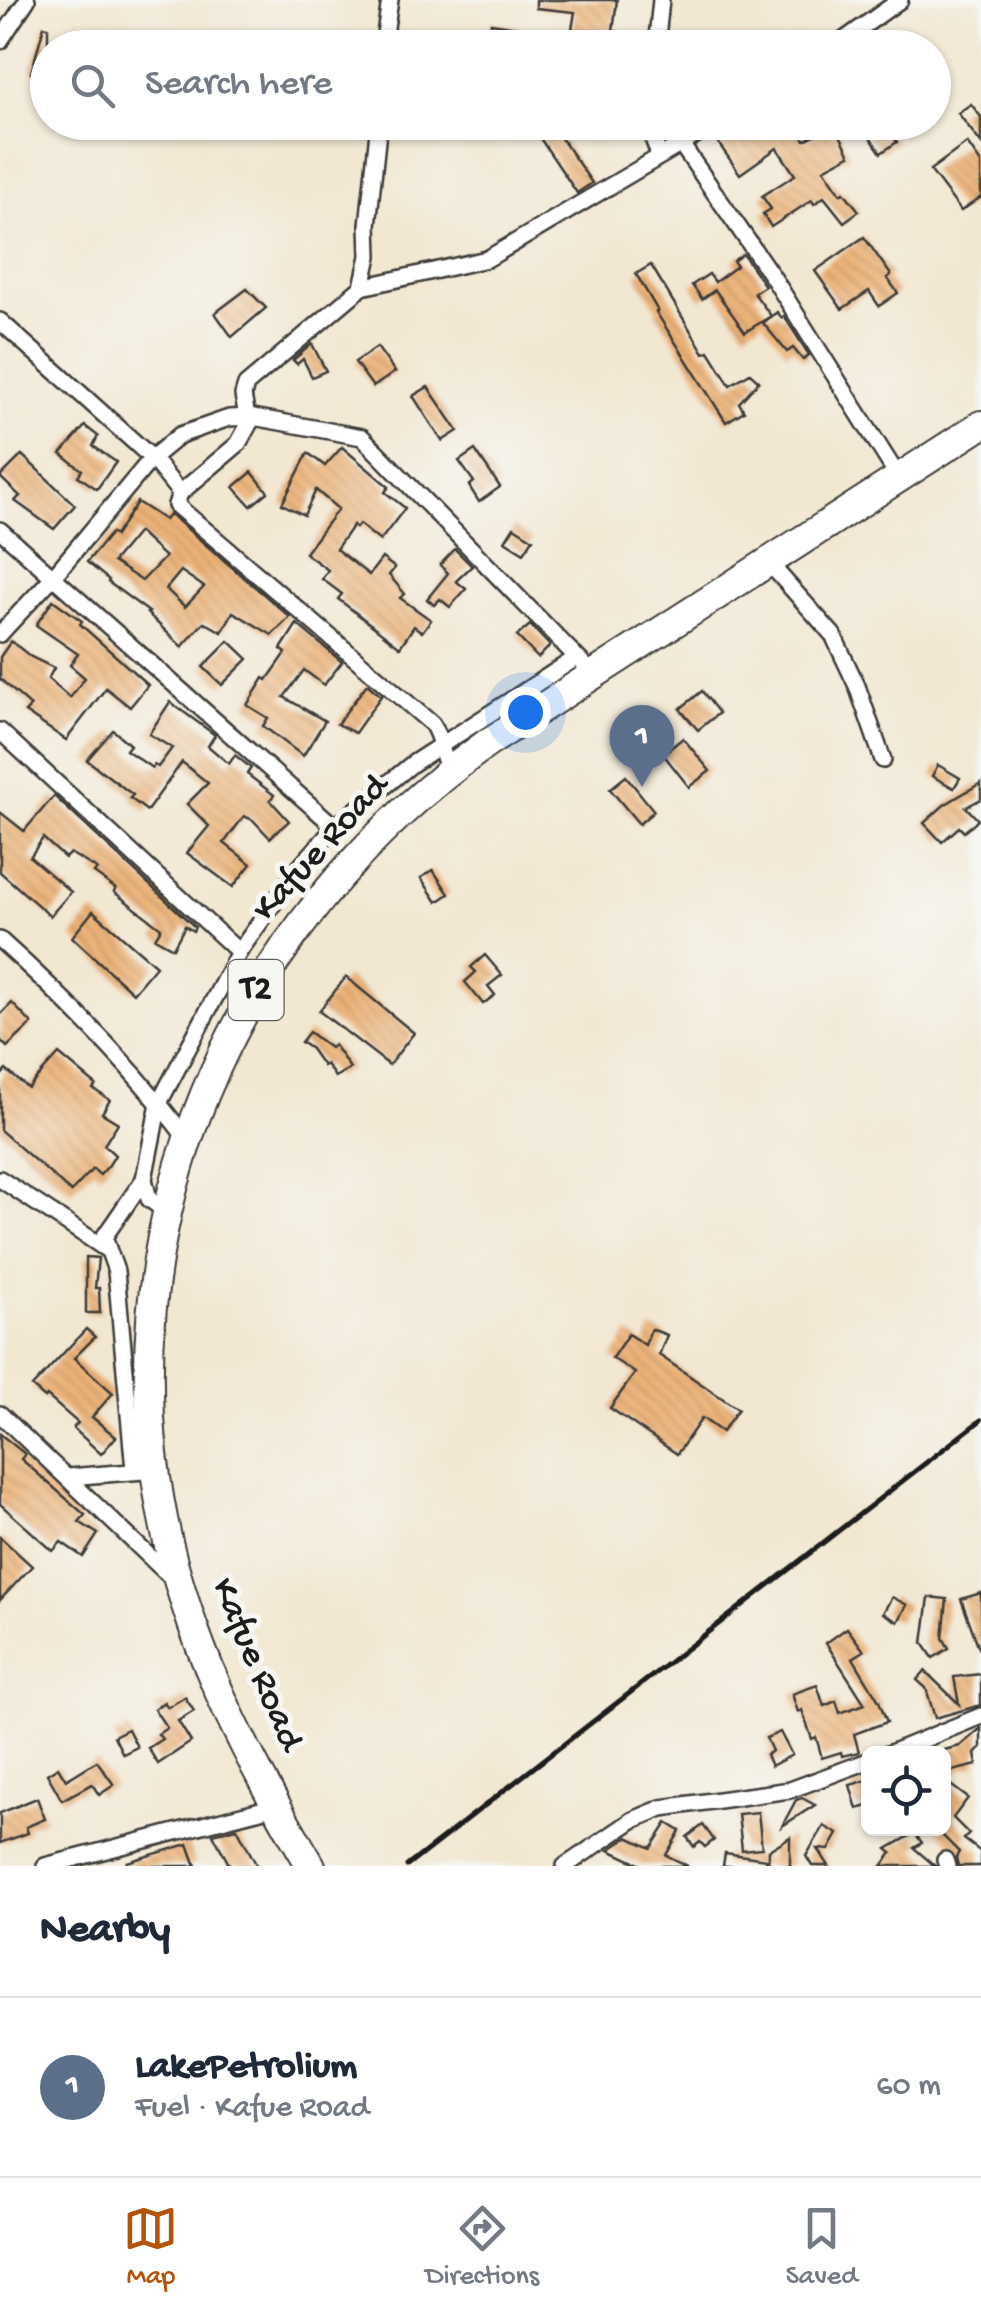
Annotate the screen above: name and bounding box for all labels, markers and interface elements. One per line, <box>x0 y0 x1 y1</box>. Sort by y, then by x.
search box <box>30 30 951 140</box>
icon: search <box>65 58 120 113</box>
text: Search here <box>145 63 332 107</box>
your location <box>500 687 551 738</box>
pin: 1 <box>610 704 674 787</box>
street label: Kafue Road <box>244 764 401 932</box>
road number: T2 <box>228 960 284 1020</box>
street label: Kafue Road <box>199 1572 312 1760</box>
map controls <box>861 1746 951 1836</box>
button: locate <box>861 1746 951 1836</box>
text: Nearby <box>40 1907 170 1956</box>
text: LakePetrolium <box>135 2046 357 2090</box>
text: 1 <box>66 2068 79 2106</box>
text: 60 m <box>876 2068 941 2106</box>
text: Fuel · Kafue Road <box>135 2090 369 2128</box>
tab: Map <box>123 2201 178 2294</box>
tab: Directions <box>425 2201 539 2294</box>
tab: Saved <box>786 2201 858 2294</box>

